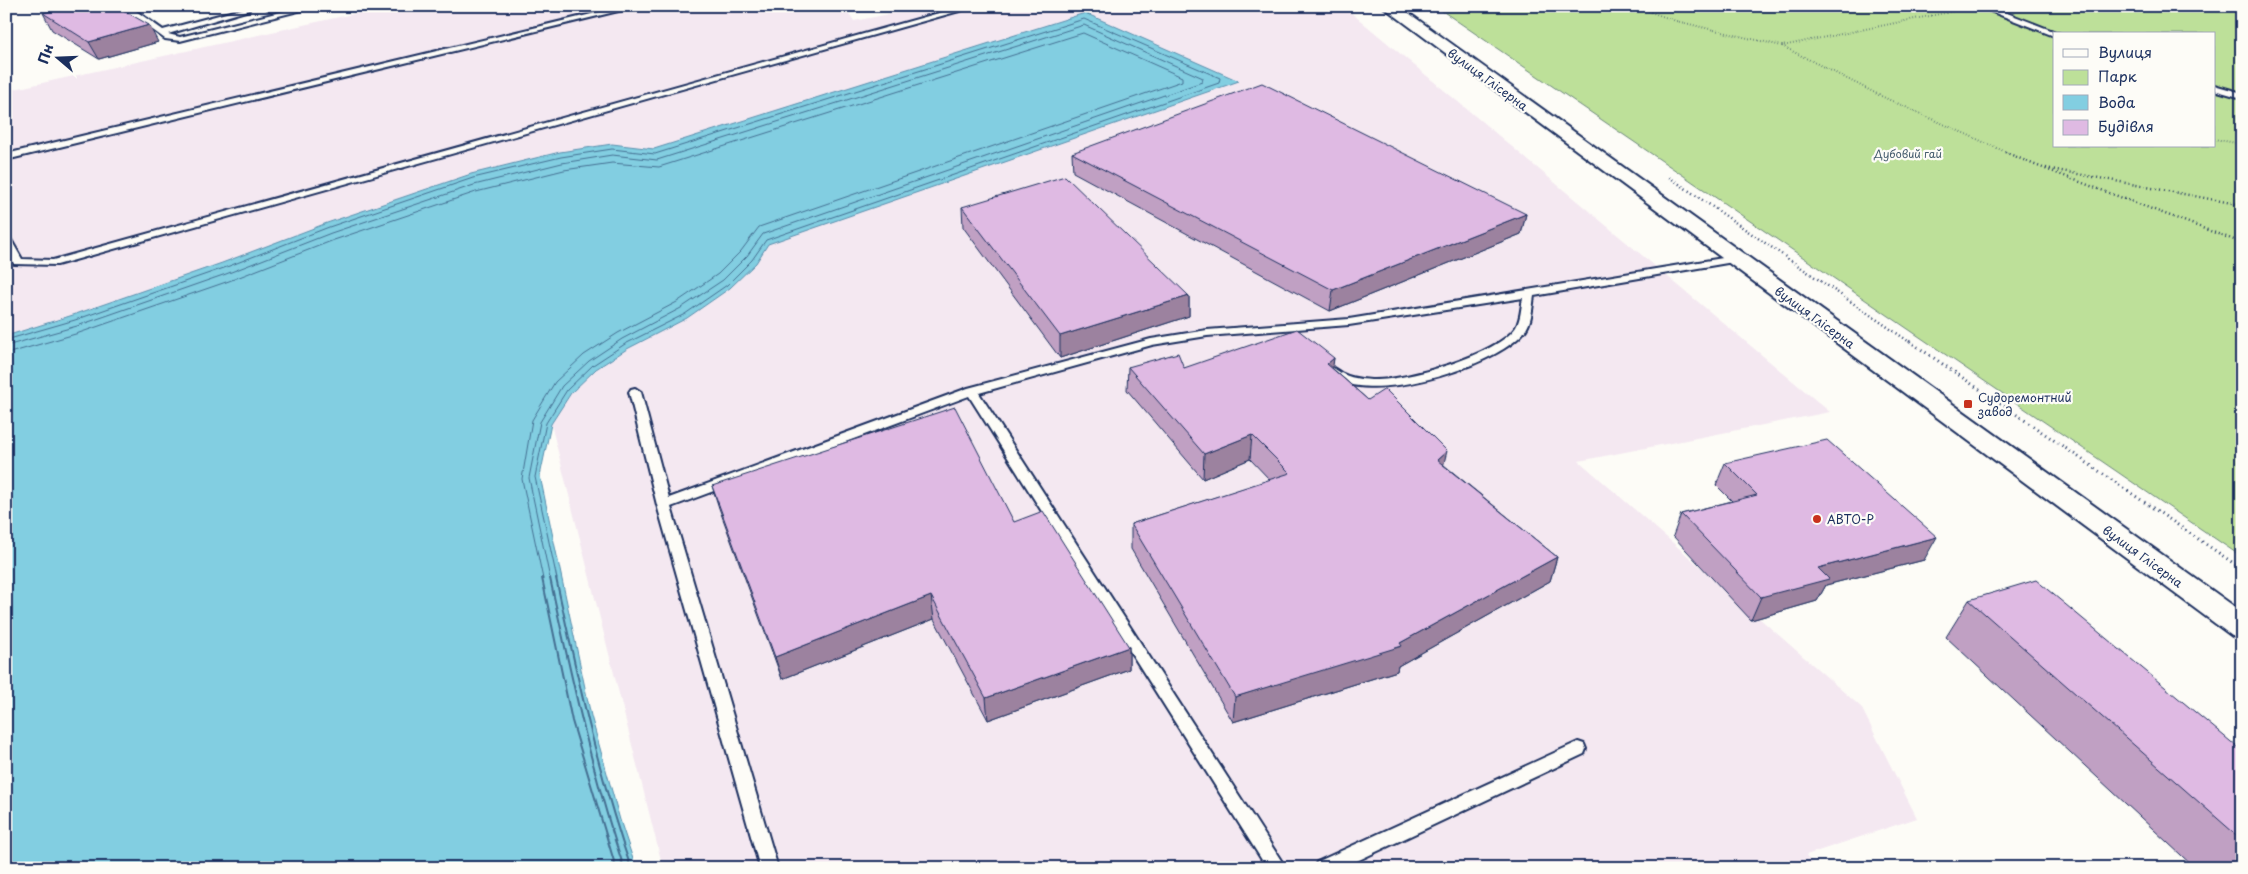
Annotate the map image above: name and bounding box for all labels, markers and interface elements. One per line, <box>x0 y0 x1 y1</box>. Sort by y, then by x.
north arrow <box>32 32 82 82</box>
legend <box>2053 32 2216 148</box>
text: Вулиця <box>2098 40 2152 63</box>
text: Пн <box>32 41 58 67</box>
street label: вулиця Глісерна <box>1444 44 1532 115</box>
text: Парк <box>2098 64 2137 87</box>
text: Вода <box>2098 90 2136 113</box>
text: Будівля <box>2098 114 2154 137</box>
park label: Дубовий гай <box>1873 145 1942 162</box>
street label: вулиця Глісерна <box>1771 282 1859 353</box>
place label: Судоремонтний завод <box>1977 388 2072 420</box>
marker: Судоремонтний завод <box>1962 398 1974 410</box>
place label: АВТО-Р <box>1827 510 1874 528</box>
marker: АВТО-Р <box>1811 513 1823 525</box>
street label: вулиця Глісерна <box>2099 521 2187 592</box>

